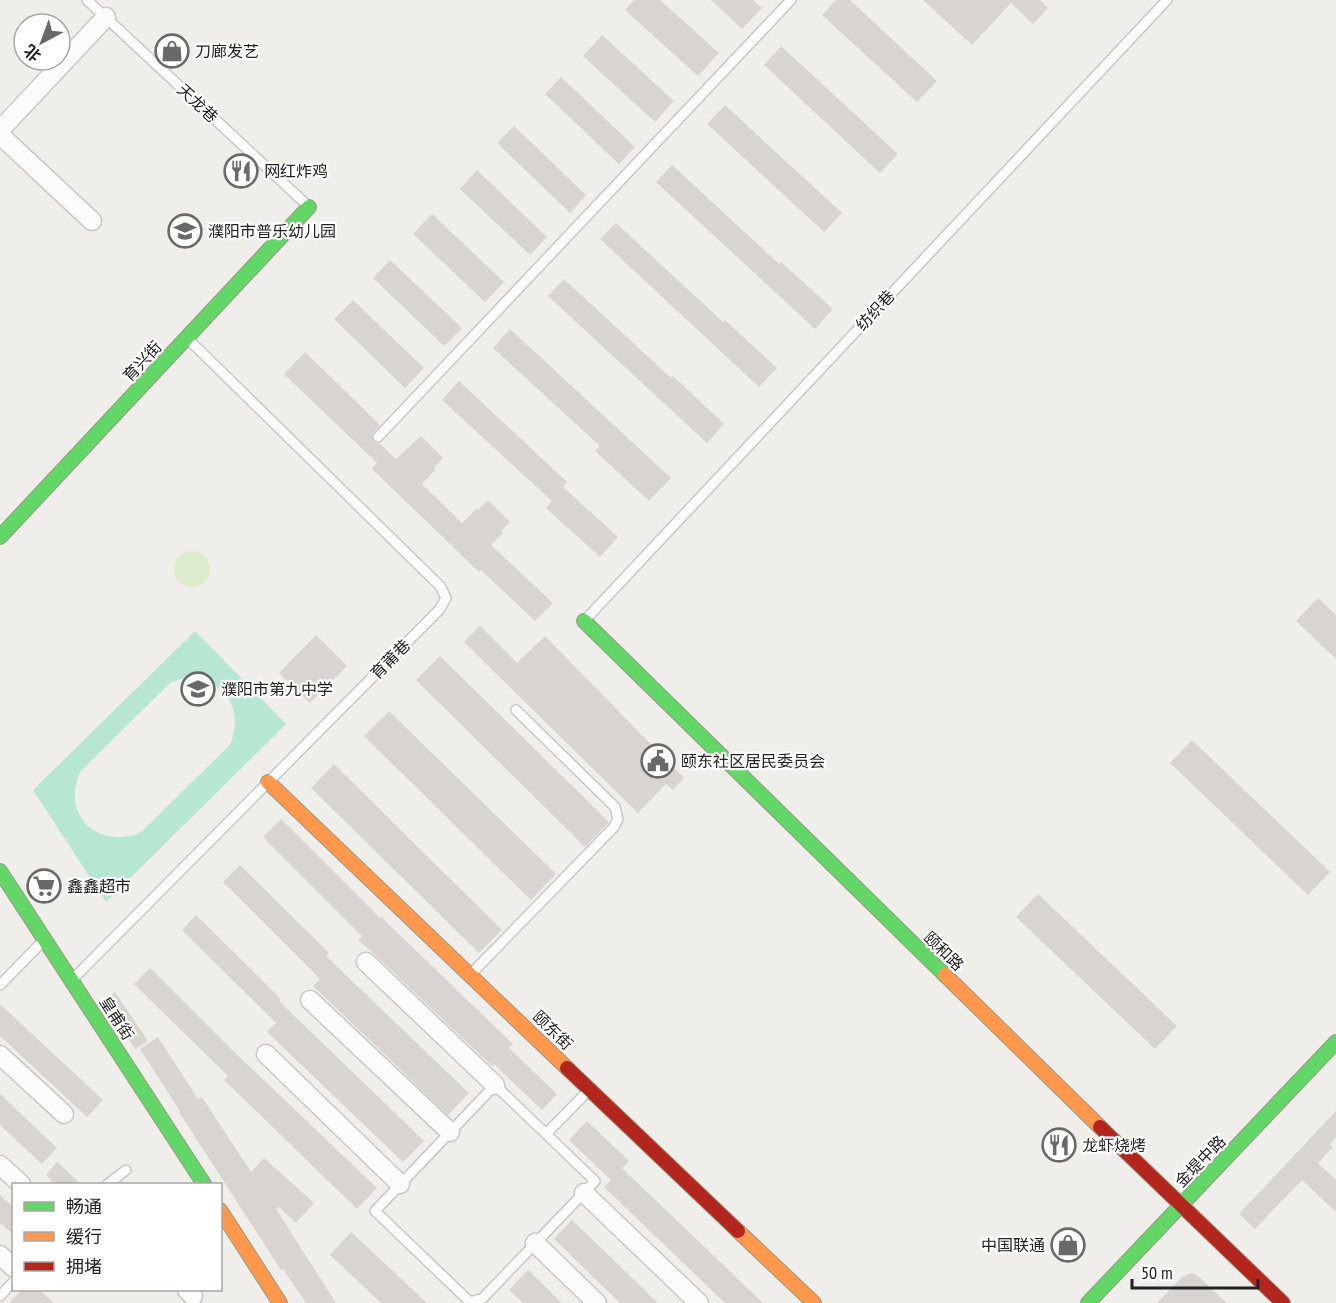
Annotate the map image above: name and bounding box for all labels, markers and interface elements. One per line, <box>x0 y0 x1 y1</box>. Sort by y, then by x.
north arrow <box>12 12 72 72</box>
shop icon: 刀廊发艺 <box>154 33 190 69</box>
text: 北 <box>20 41 45 66</box>
place label: 刀廊发艺 <box>195 41 259 61</box>
street label: 天龙巷 <box>174 79 222 127</box>
restaurant icon: 网红炸鸡 <box>223 153 259 189</box>
place label: 网红炸鸡 <box>264 161 328 181</box>
school or university icon: 濮阳市普乐幼儿园 <box>167 213 203 249</box>
place label: 濮阳市普乐幼儿园 <box>208 221 336 241</box>
street label: 纺织巷 <box>851 286 899 334</box>
street label: 育兴街 <box>118 337 166 385</box>
street label: 育莆巷 <box>366 635 414 683</box>
school or university icon: 濮阳市第九中学 <box>180 671 216 707</box>
place label: 濮阳市第九中学 <box>221 679 333 699</box>
public building icon: 颐东社区居民委员会 <box>640 743 676 779</box>
place label: 颐东社区居民委员会 <box>681 751 825 771</box>
supermarket icon: 鑫鑫超市 <box>26 868 62 904</box>
place label: 鑫鑫超市 <box>67 876 131 896</box>
street label: 颐和路 <box>920 927 968 975</box>
street label: 皇甫街 <box>96 992 138 1044</box>
street label: 颐东街 <box>529 1006 577 1054</box>
restaurant icon: 龙虾烧烤 <box>1041 1127 1077 1163</box>
street label: 金堤中路 <box>1171 1131 1229 1191</box>
place label: 龙虾烧烤 <box>1082 1135 1146 1155</box>
legend <box>12 1183 222 1291</box>
text: 畅通 <box>66 1195 102 1218</box>
text: 缓行 <box>66 1225 102 1248</box>
shop icon: 中国联通 <box>1050 1227 1086 1263</box>
place label: 中国联通 <box>981 1235 1045 1255</box>
scale bar <box>1132 1252 1258 1290</box>
text: 拥堵 <box>66 1255 102 1278</box>
text: 50 m <box>1141 1261 1173 1284</box>

